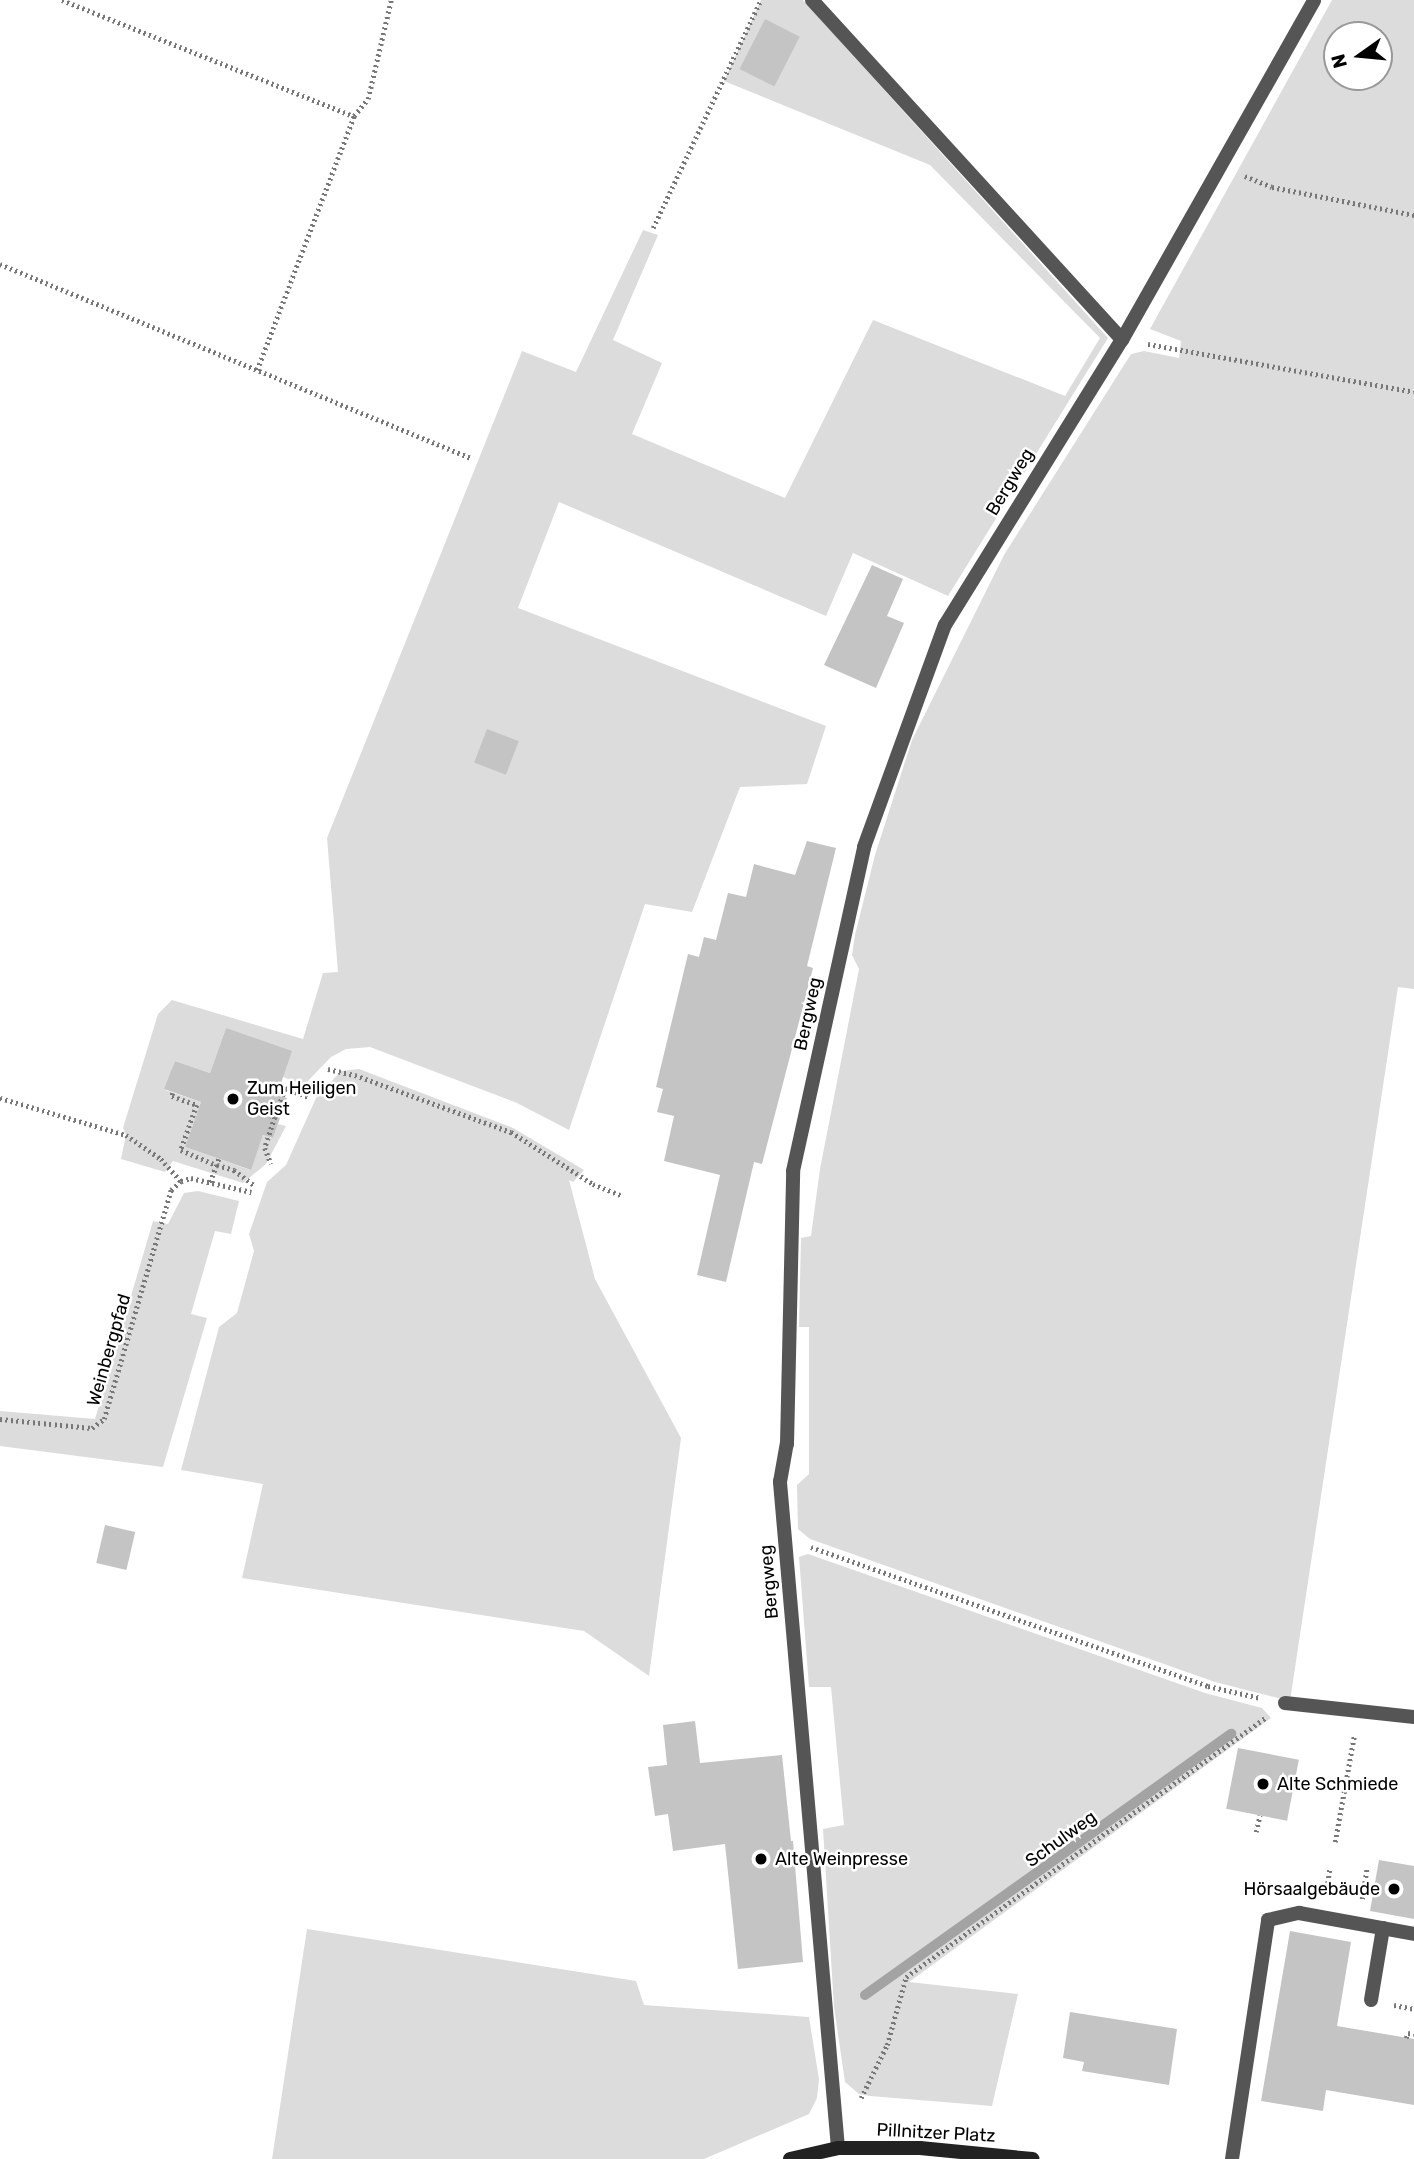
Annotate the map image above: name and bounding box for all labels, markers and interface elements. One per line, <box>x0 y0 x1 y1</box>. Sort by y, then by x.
north arrow <box>1323 21 1393 91</box>
text: N <box>1326 51 1352 71</box>
street label: Bergweg <box>982 445 1038 519</box>
street label: Bergweg <box>790 975 826 1053</box>
place label: Zum Heiligen Geist <box>247 1078 357 1120</box>
marker: Zum Heiligen Geist <box>225 1091 241 1107</box>
street label: Weinbergpfad <box>83 1291 135 1409</box>
street label: Bergweg <box>755 1544 783 1620</box>
place label: Alte Schmiede <box>1277 1773 1398 1795</box>
marker: Alte Schmiede <box>1255 1776 1271 1792</box>
street label: Schulweg <box>1021 1806 1101 1872</box>
place label: Alte Weinpresse <box>775 1848 908 1870</box>
marker: Alte Weinpresse <box>753 1851 769 1867</box>
place label: Hörsaalgebäude <box>1243 1878 1380 1900</box>
marker: Hörsaalgebäude <box>1386 1881 1402 1897</box>
street label: Pillnitzer Platz <box>876 2119 996 2147</box>

